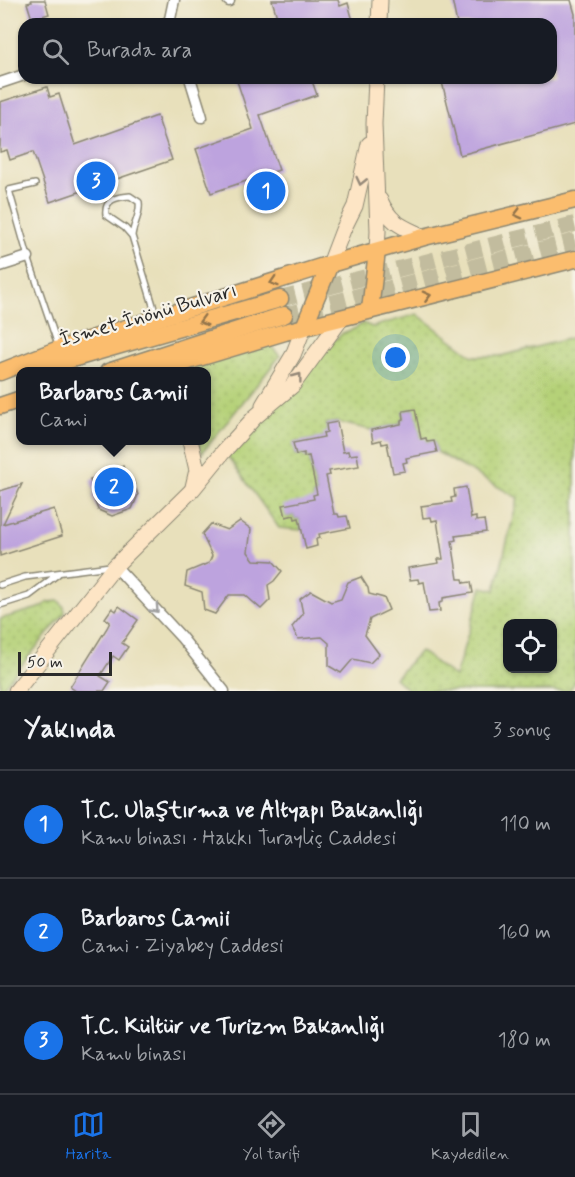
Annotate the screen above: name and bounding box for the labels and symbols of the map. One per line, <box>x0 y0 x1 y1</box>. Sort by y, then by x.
pin: 3 <box>76 158 116 204</box>
pin: 1 <box>246 168 286 213</box>
one-way arrow <box>355 176 368 186</box>
one-way arrow <box>513 206 523 219</box>
one-way arrow <box>269 275 280 287</box>
street label: İsmet İnönü Bulvarı <box>56 276 240 354</box>
one-way arrow <box>421 291 431 304</box>
one-way arrow <box>198 314 209 326</box>
your location <box>381 343 410 372</box>
one-way arrow <box>290 373 301 384</box>
pin: 2 <box>94 464 134 510</box>
one-way arrow <box>148 602 159 612</box>
scale bar <box>18 649 112 676</box>

